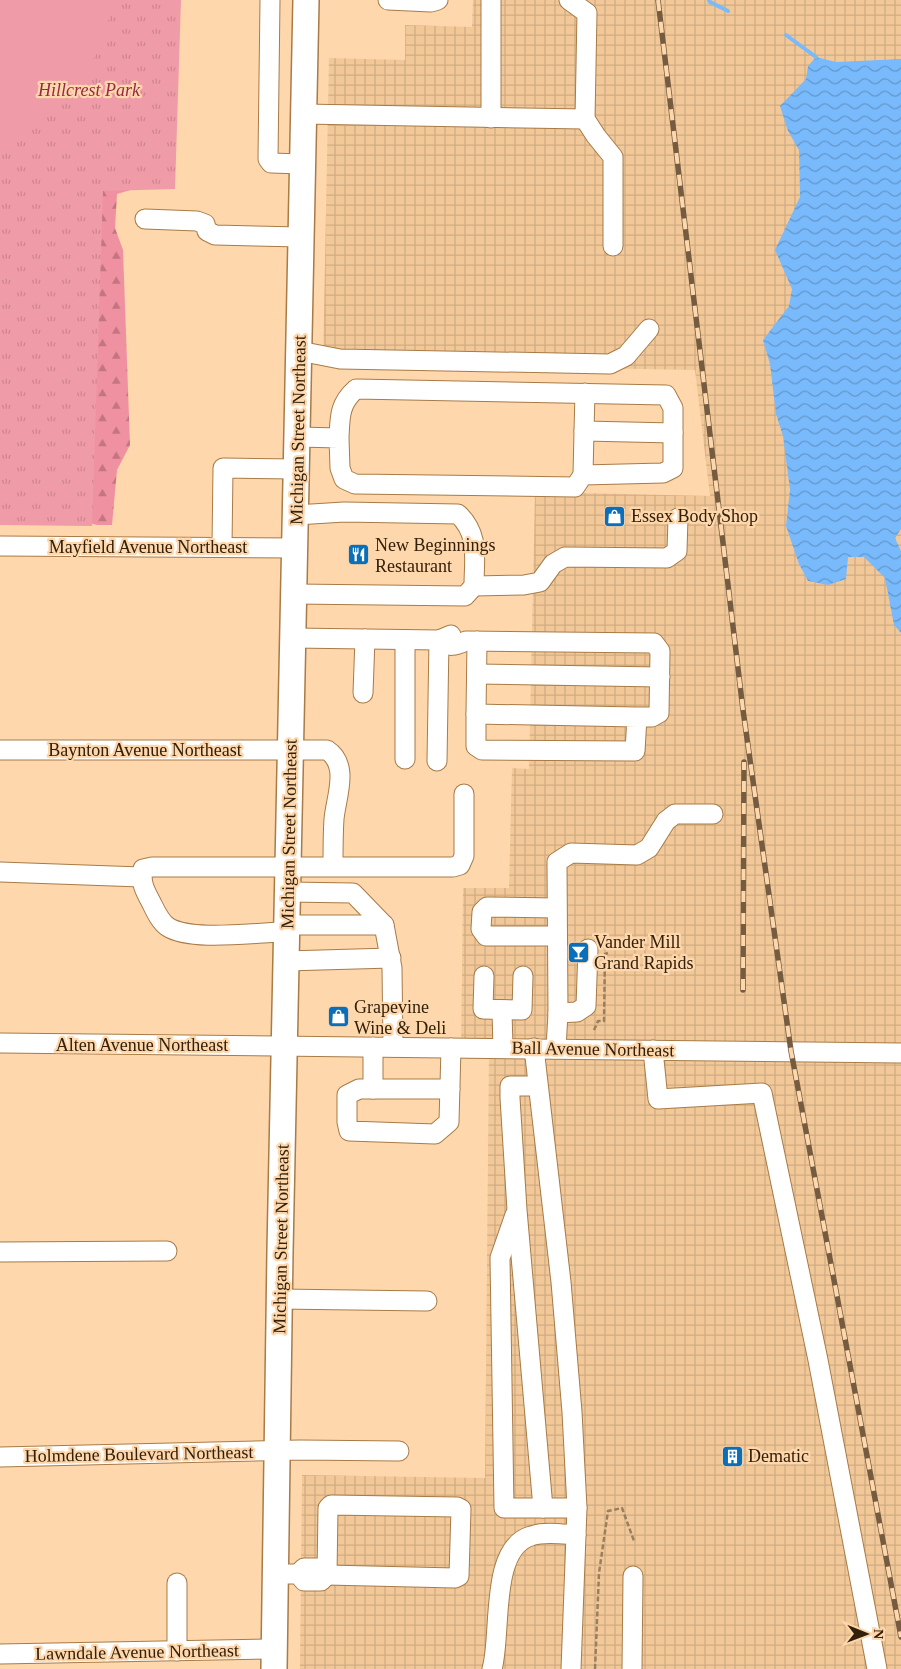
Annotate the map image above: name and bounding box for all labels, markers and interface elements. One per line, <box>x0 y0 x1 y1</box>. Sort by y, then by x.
park label: Hillcrest Park <box>37 80 141 100</box>
street label: Michigan Street Northeast <box>286 335 310 525</box>
shop icon: Essex Body Shop <box>603 504 627 528</box>
place label: Essex Body Shop <box>631 506 758 526</box>
place label: New Beginnings Restaurant <box>375 535 496 576</box>
street label: Mayfield Avenue Northeast <box>49 537 247 557</box>
restaurant icon: New Beginnings Restaurant <box>347 543 371 567</box>
street label: Michigan Street Northeast <box>277 739 301 929</box>
street label: Baynton Avenue Northeast <box>48 740 242 760</box>
place label: Vander Mill Grand Rapids <box>594 932 693 973</box>
bar icon: Vander Mill Grand Rapids <box>566 940 590 964</box>
place label: Grapevine Wine & Deli <box>354 997 446 1038</box>
shop icon: Grapevine Wine & Deli <box>326 1005 350 1029</box>
street label: Alten Avenue Northeast <box>56 1035 228 1055</box>
street label: Ball Avenue Northeast <box>512 1038 674 1060</box>
street label: Michigan Street Northeast <box>269 1144 293 1334</box>
street label: Holmdene Boulevard Northeast <box>24 1442 254 1466</box>
building icon: Dematic <box>720 1444 744 1468</box>
place label: Dematic <box>748 1446 809 1466</box>
north arrow <box>841 1609 891 1659</box>
text: N <box>871 1629 886 1639</box>
street label: Lawndale Avenue Northeast <box>35 1640 239 1664</box>

